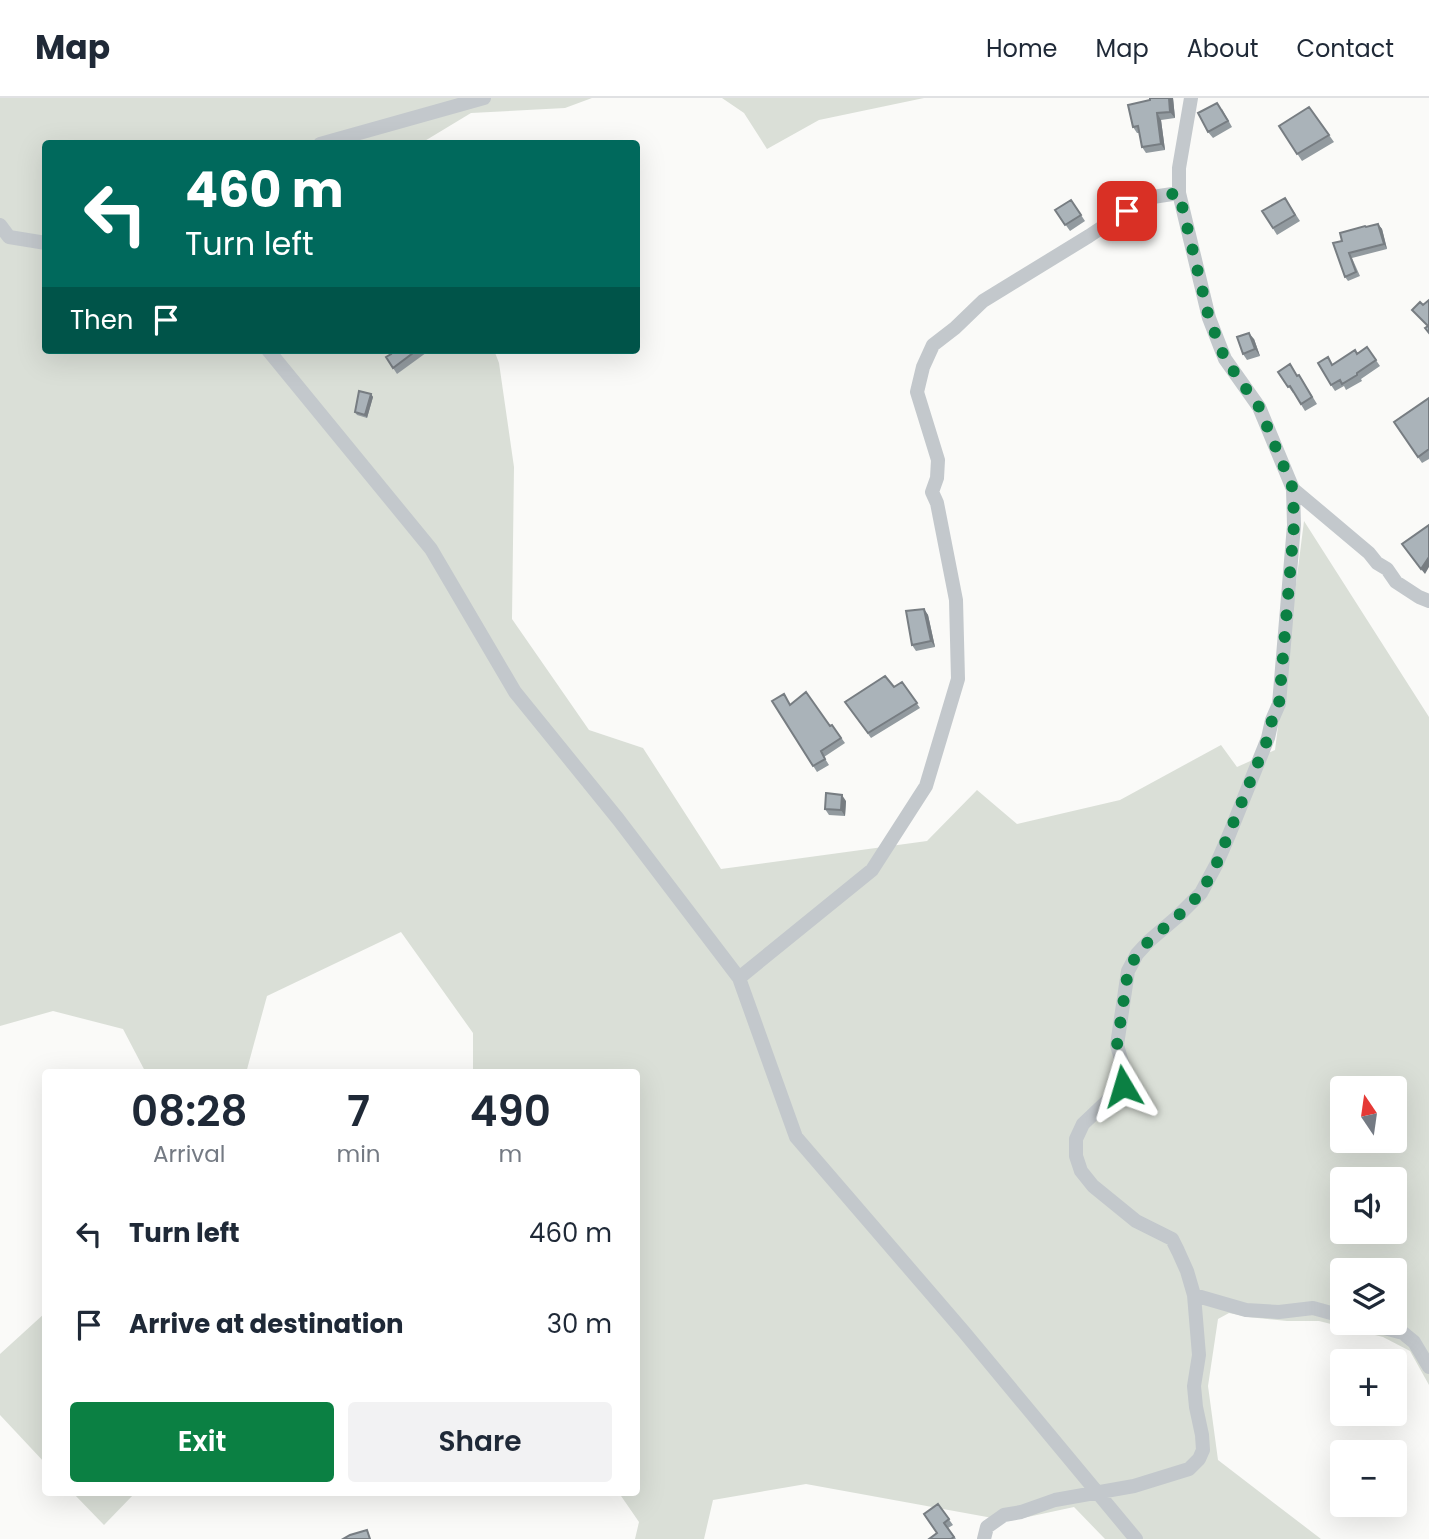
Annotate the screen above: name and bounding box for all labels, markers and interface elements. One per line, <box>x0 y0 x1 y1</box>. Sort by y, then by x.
text: Map <box>35 24 110 71</box>
text: Home <box>986 32 1058 65</box>
text: Map <box>1096 32 1149 65</box>
text: About <box>1187 32 1258 65</box>
text: Contact <box>1296 32 1394 65</box>
text: 460 m <box>185 156 344 224</box>
icon: left <box>70 168 161 259</box>
pin <box>1097 181 1157 241</box>
icon: arrive <box>1108 192 1146 230</box>
text: Turn left <box>185 221 314 266</box>
icon: arrive <box>147 301 185 339</box>
text: Then <box>70 302 133 338</box>
position arrow <box>1086 1049 1160 1123</box>
north arrow <box>1330 1076 1407 1153</box>
map controls <box>1330 1076 1407 1517</box>
text: 08:28 <box>131 1082 247 1141</box>
text: 7 <box>347 1082 370 1141</box>
text: 490 <box>470 1082 551 1141</box>
text: Arrival <box>153 1138 225 1170</box>
text: min <box>337 1138 381 1170</box>
text: m <box>498 1138 522 1170</box>
button: sound <box>1330 1167 1407 1244</box>
icon: left <box>70 1215 108 1253</box>
text: Turn left <box>129 1215 240 1251</box>
text: 460 m <box>529 1215 612 1251</box>
button: layers <box>1330 1258 1407 1335</box>
icon: arrive <box>70 1306 108 1344</box>
text: Arrive at destination <box>129 1306 404 1342</box>
text: 30 m <box>547 1306 612 1342</box>
button: + <box>1330 1349 1407 1426</box>
button: Exit <box>70 1402 334 1482</box>
button: Share <box>348 1402 612 1482</box>
button: − <box>1330 1440 1407 1517</box>

